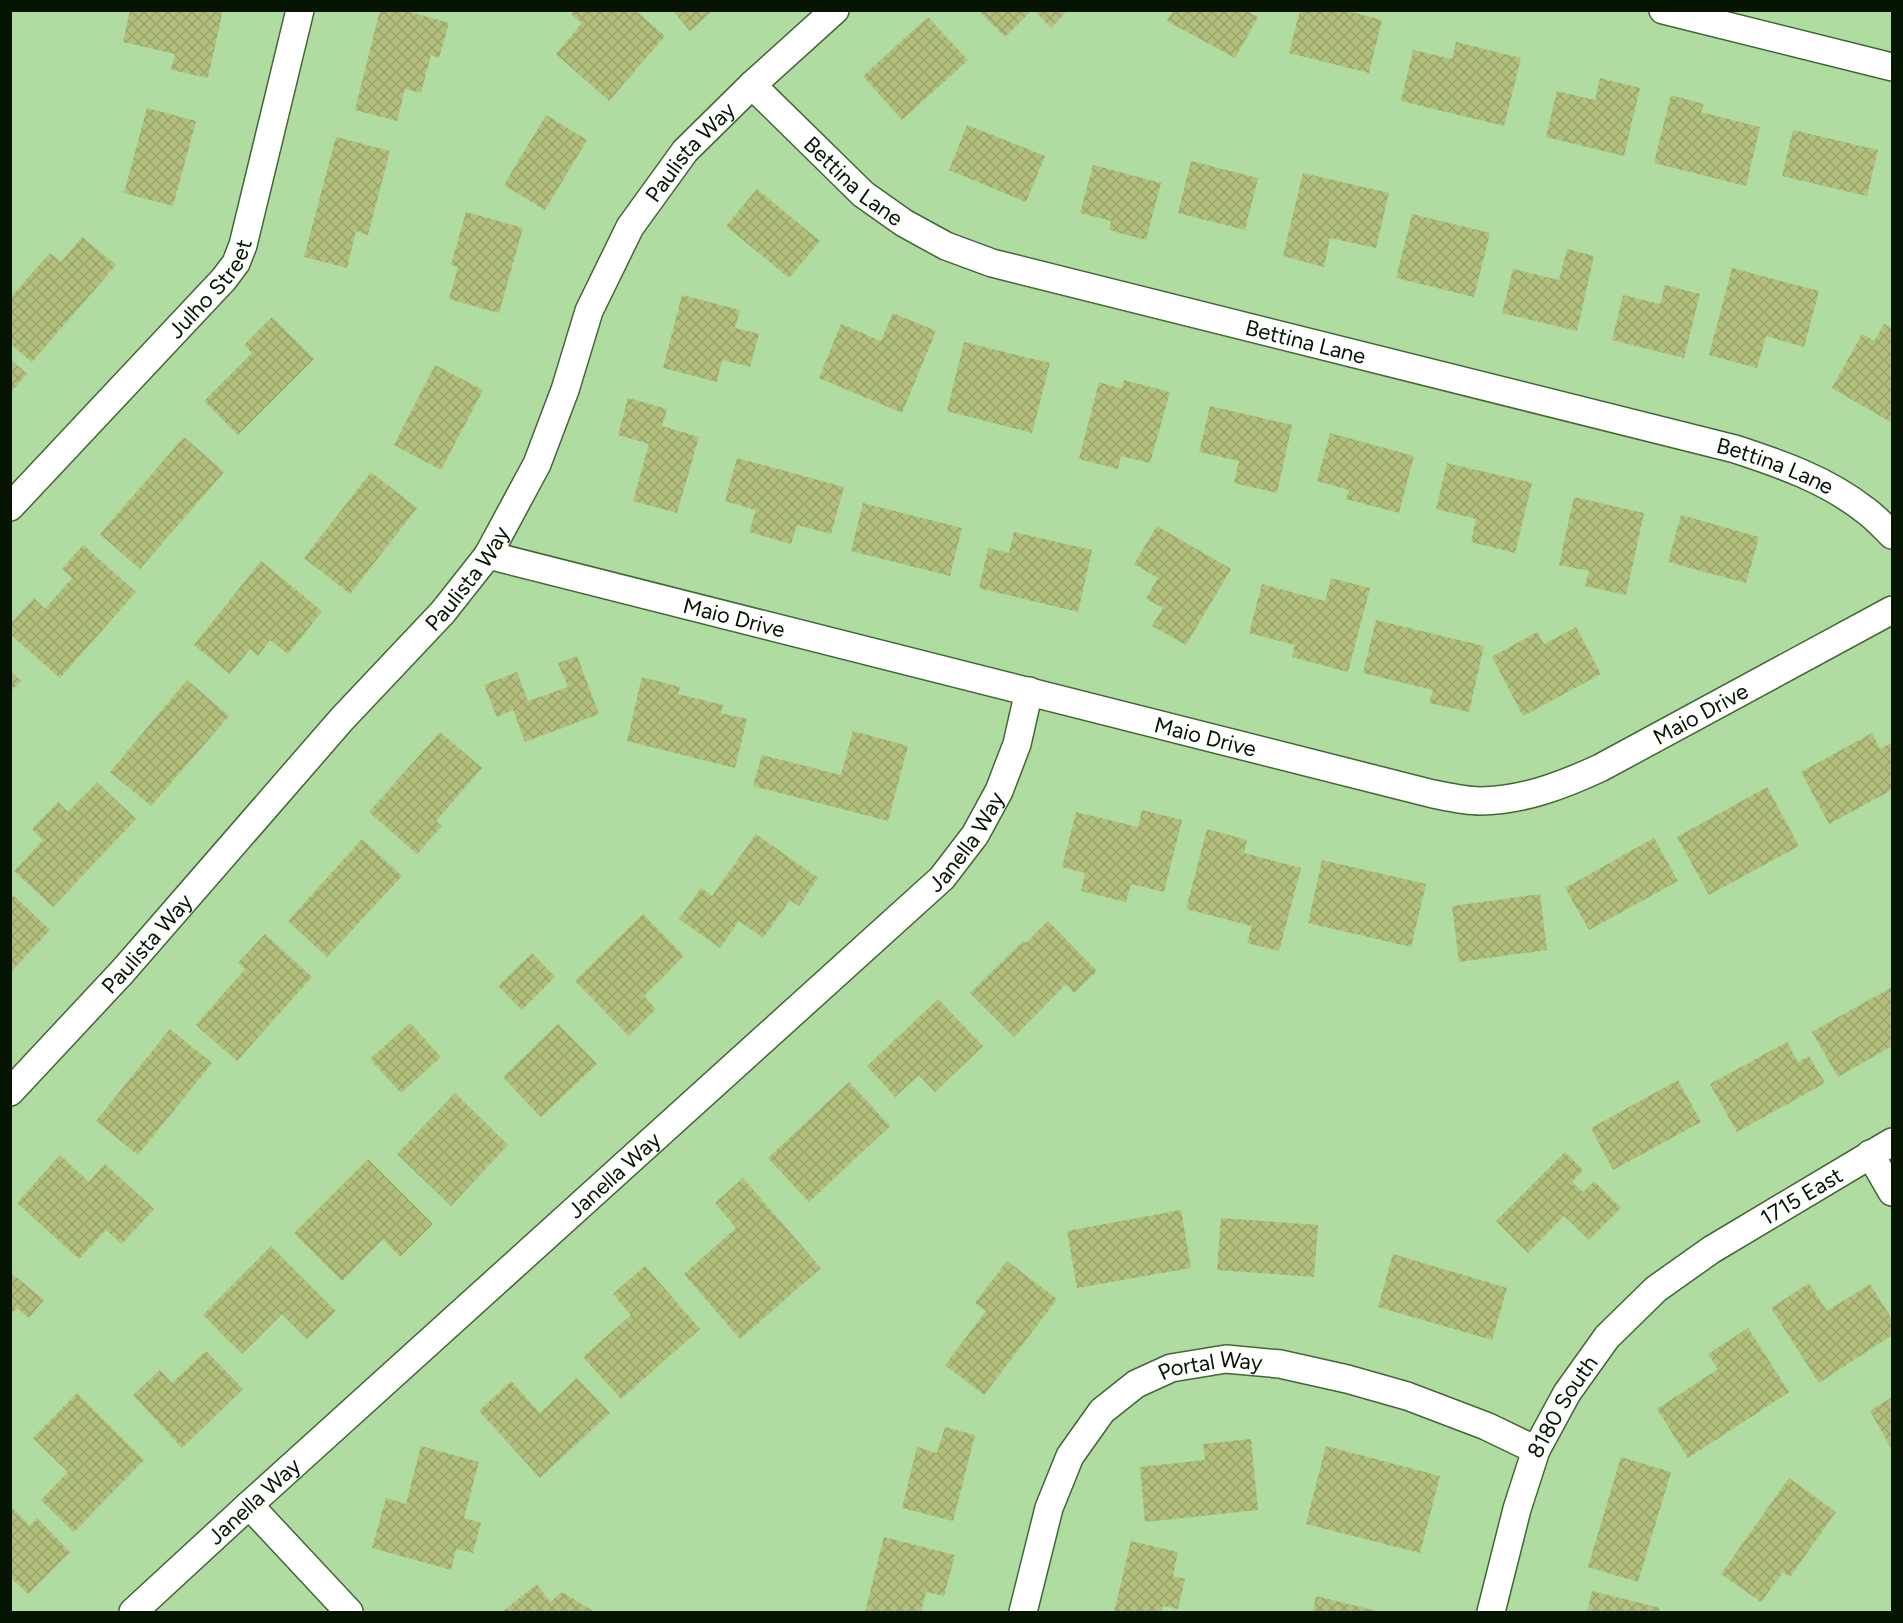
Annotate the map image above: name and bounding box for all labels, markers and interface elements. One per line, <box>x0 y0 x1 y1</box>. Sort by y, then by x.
street label: Paulista Way <box>640 96 741 207</box>
street label: Bettina Lane <box>798 131 908 232</box>
street label: Julho Street <box>163 237 258 344</box>
street label: Bettina Lane <box>1242 314 1369 370</box>
street label: Bettina Lane <box>1714 432 1838 501</box>
street label: Paulista Way <box>419 521 515 637</box>
street label: Maio Drive <box>680 592 788 644</box>
street label: Maio Drive <box>1649 677 1753 751</box>
street label: Maio Drive <box>1152 711 1259 763</box>
street label: Janella Way <box>923 787 1010 898</box>
street label: Paulista Way <box>96 888 198 999</box>
street label: Janella Way <box>562 1126 667 1224</box>
street label: 1715 East <box>1756 1162 1847 1231</box>
street label: Portal Way <box>1154 1345 1264 1386</box>
street label: 8180 South <box>1521 1350 1604 1463</box>
street label: Janella Way <box>202 1452 306 1550</box>

